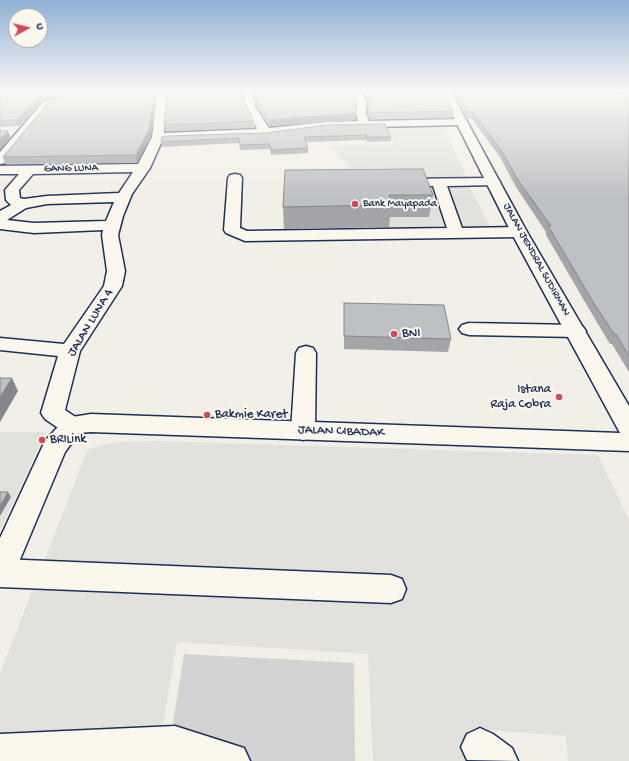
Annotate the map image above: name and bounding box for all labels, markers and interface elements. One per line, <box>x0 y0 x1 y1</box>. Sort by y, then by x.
north arrow <box>8 8 48 48</box>
text: U <box>33 23 45 31</box>
street label: GANG LUNA <box>44 162 98 176</box>
place label: Bank Mayapada <box>363 197 437 211</box>
marker: Bank Mayapada <box>350 199 360 209</box>
street label: JALAN JENDRAL SUDIRMAN <box>499 201 573 319</box>
street label: JALAN LUNA 4 <box>65 286 117 360</box>
place label: BNI <box>402 326 420 342</box>
marker: BNI <box>389 329 399 339</box>
place label: Istana Raja Cobra <box>490 382 551 413</box>
marker: Istana Raja Cobra <box>554 392 564 402</box>
place label: Bakmie Karet <box>215 407 287 423</box>
marker: Bakmie Karet <box>202 410 212 420</box>
street label: JALAN CIBADAK <box>298 423 384 441</box>
place label: BRILink <box>50 432 86 448</box>
marker: BRILink <box>37 435 47 445</box>

